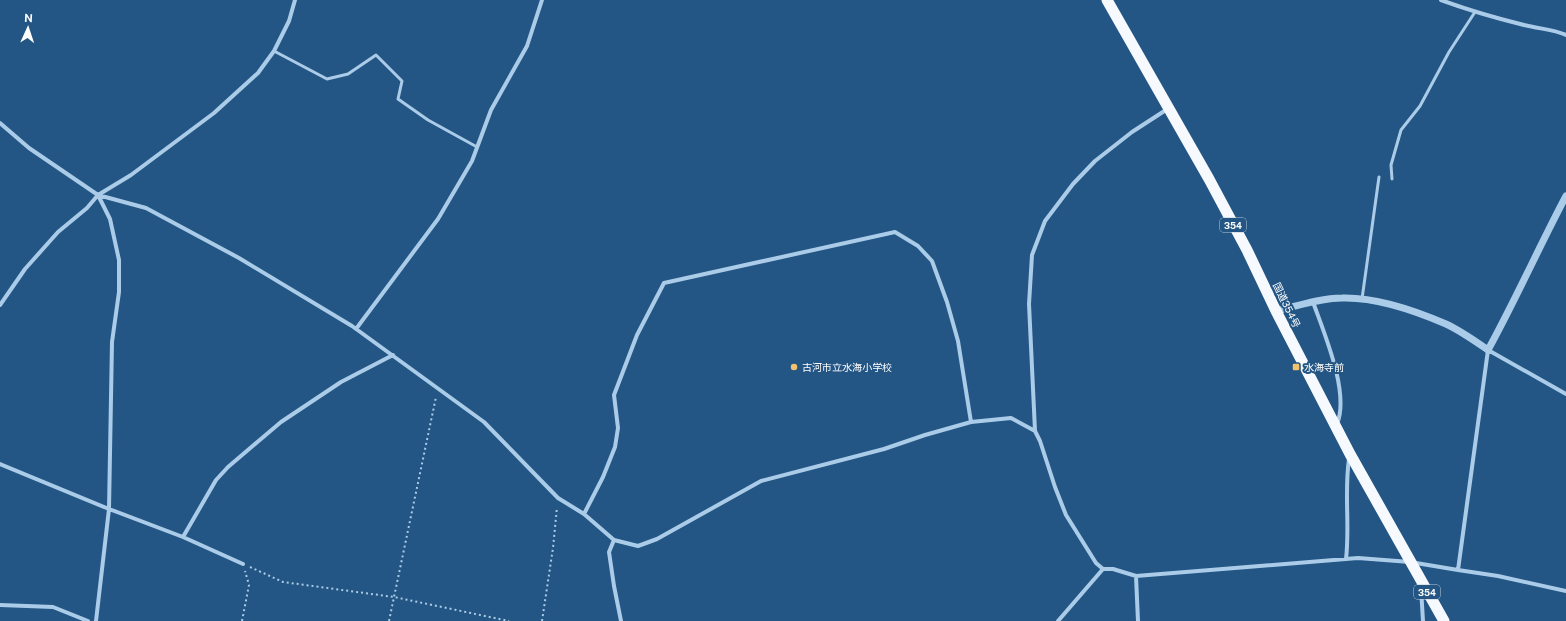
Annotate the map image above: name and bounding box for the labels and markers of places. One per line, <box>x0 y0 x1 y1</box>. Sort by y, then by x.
place label: 古河市立水海小学校 <box>802 361 892 373</box>
place label: 水海寺前 <box>1304 361 1344 373</box>
marker: 古河市立水海小学校 <box>789 362 799 372</box>
marker: 水海寺前 <box>1291 362 1301 372</box>

